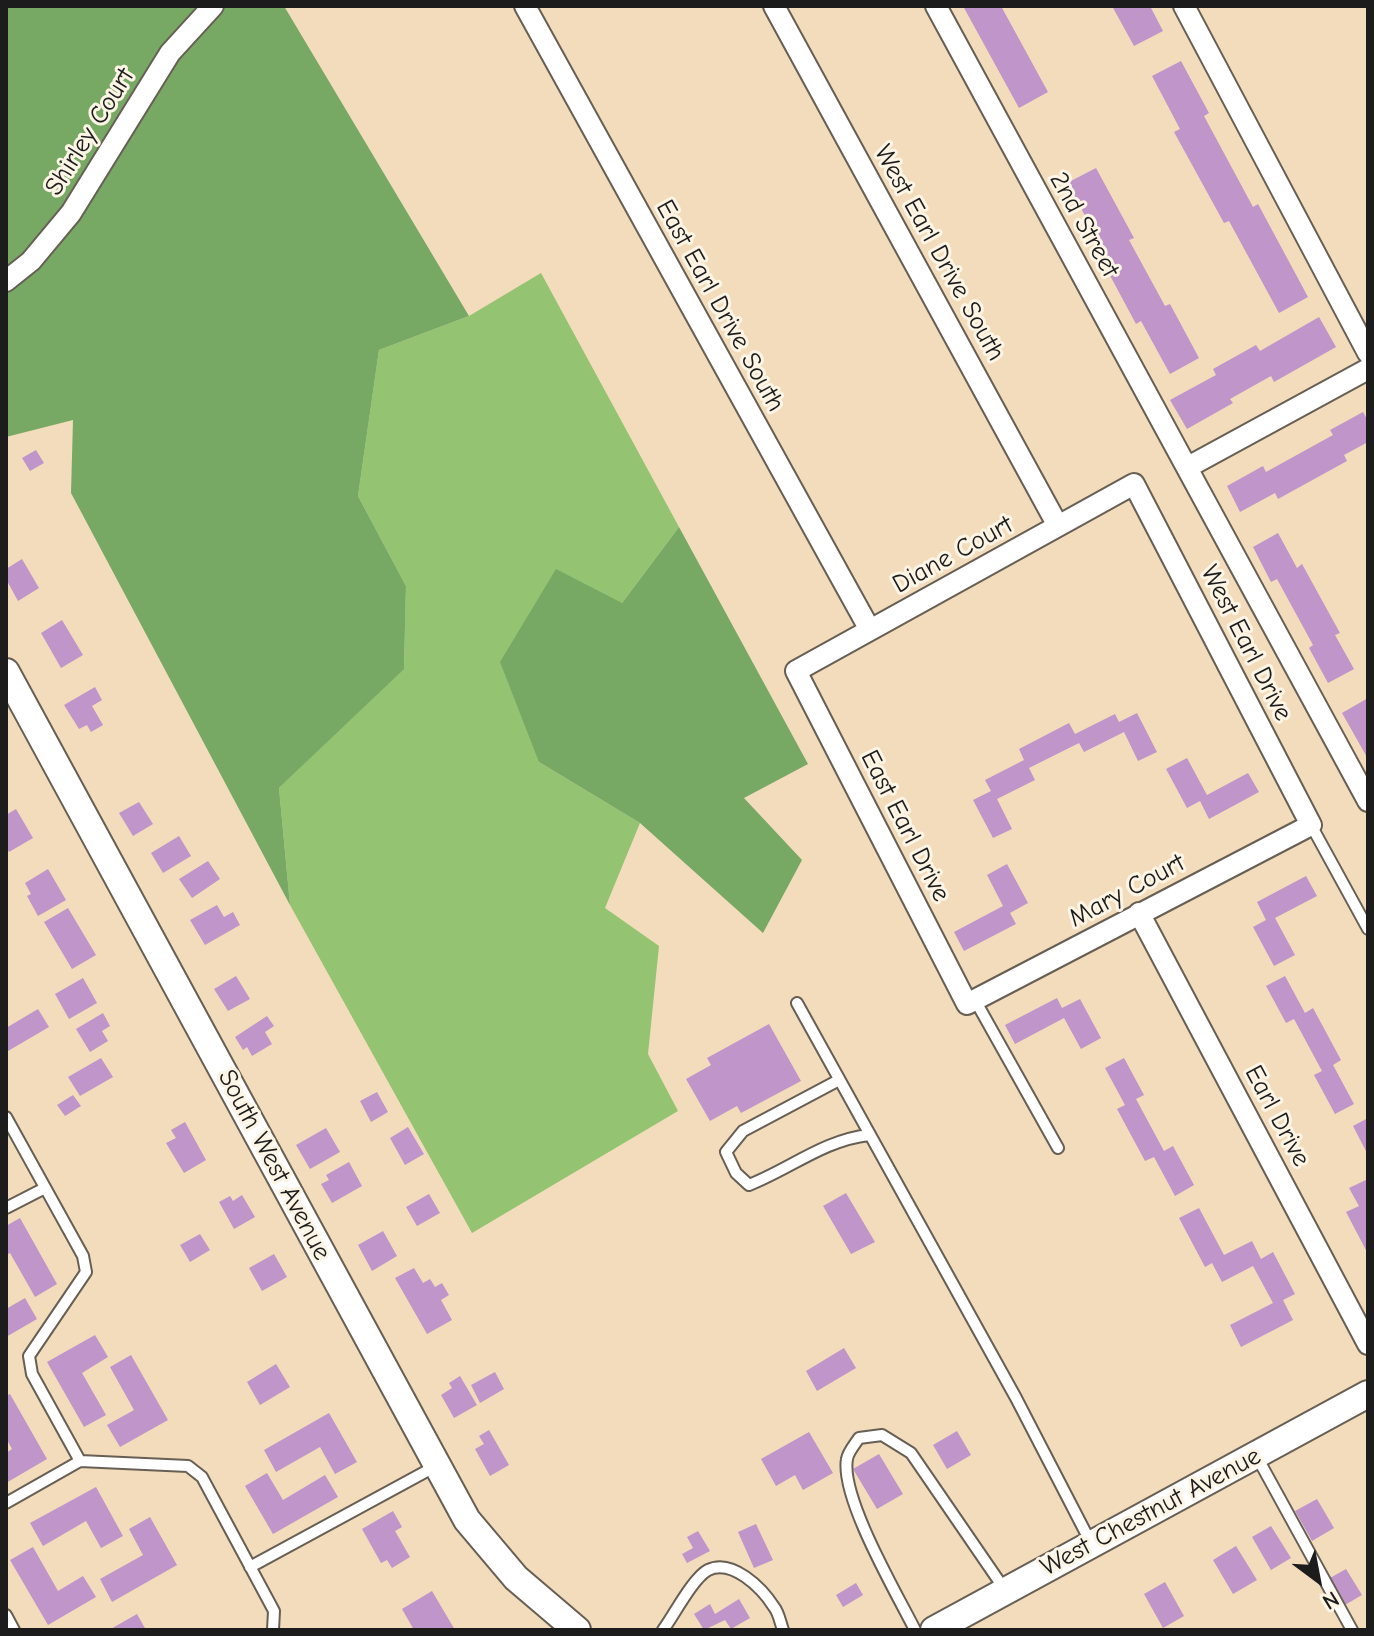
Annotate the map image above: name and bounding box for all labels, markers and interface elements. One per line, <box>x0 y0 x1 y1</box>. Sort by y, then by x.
street label: Shirley Court <box>39 63 141 201</box>
street label: West Earl Drive South <box>867 140 1011 366</box>
street label: 2nd Street <box>1042 167 1126 283</box>
street label: East Earl Drive South <box>649 195 791 417</box>
street label: Diane Court <box>887 509 1019 601</box>
street label: West Earl Drive <box>1193 560 1299 726</box>
street label: East Earl Drive <box>853 745 957 907</box>
street label: Mary Court <box>1064 848 1190 934</box>
street label: Earl Drive <box>1237 1060 1317 1172</box>
street label: South West Avenue <box>211 1064 337 1266</box>
street label: West Chestnut Avenue <box>1036 1441 1266 1583</box>
north arrow <box>1278 1540 1358 1620</box>
text: N <box>1318 1586 1344 1615</box>

